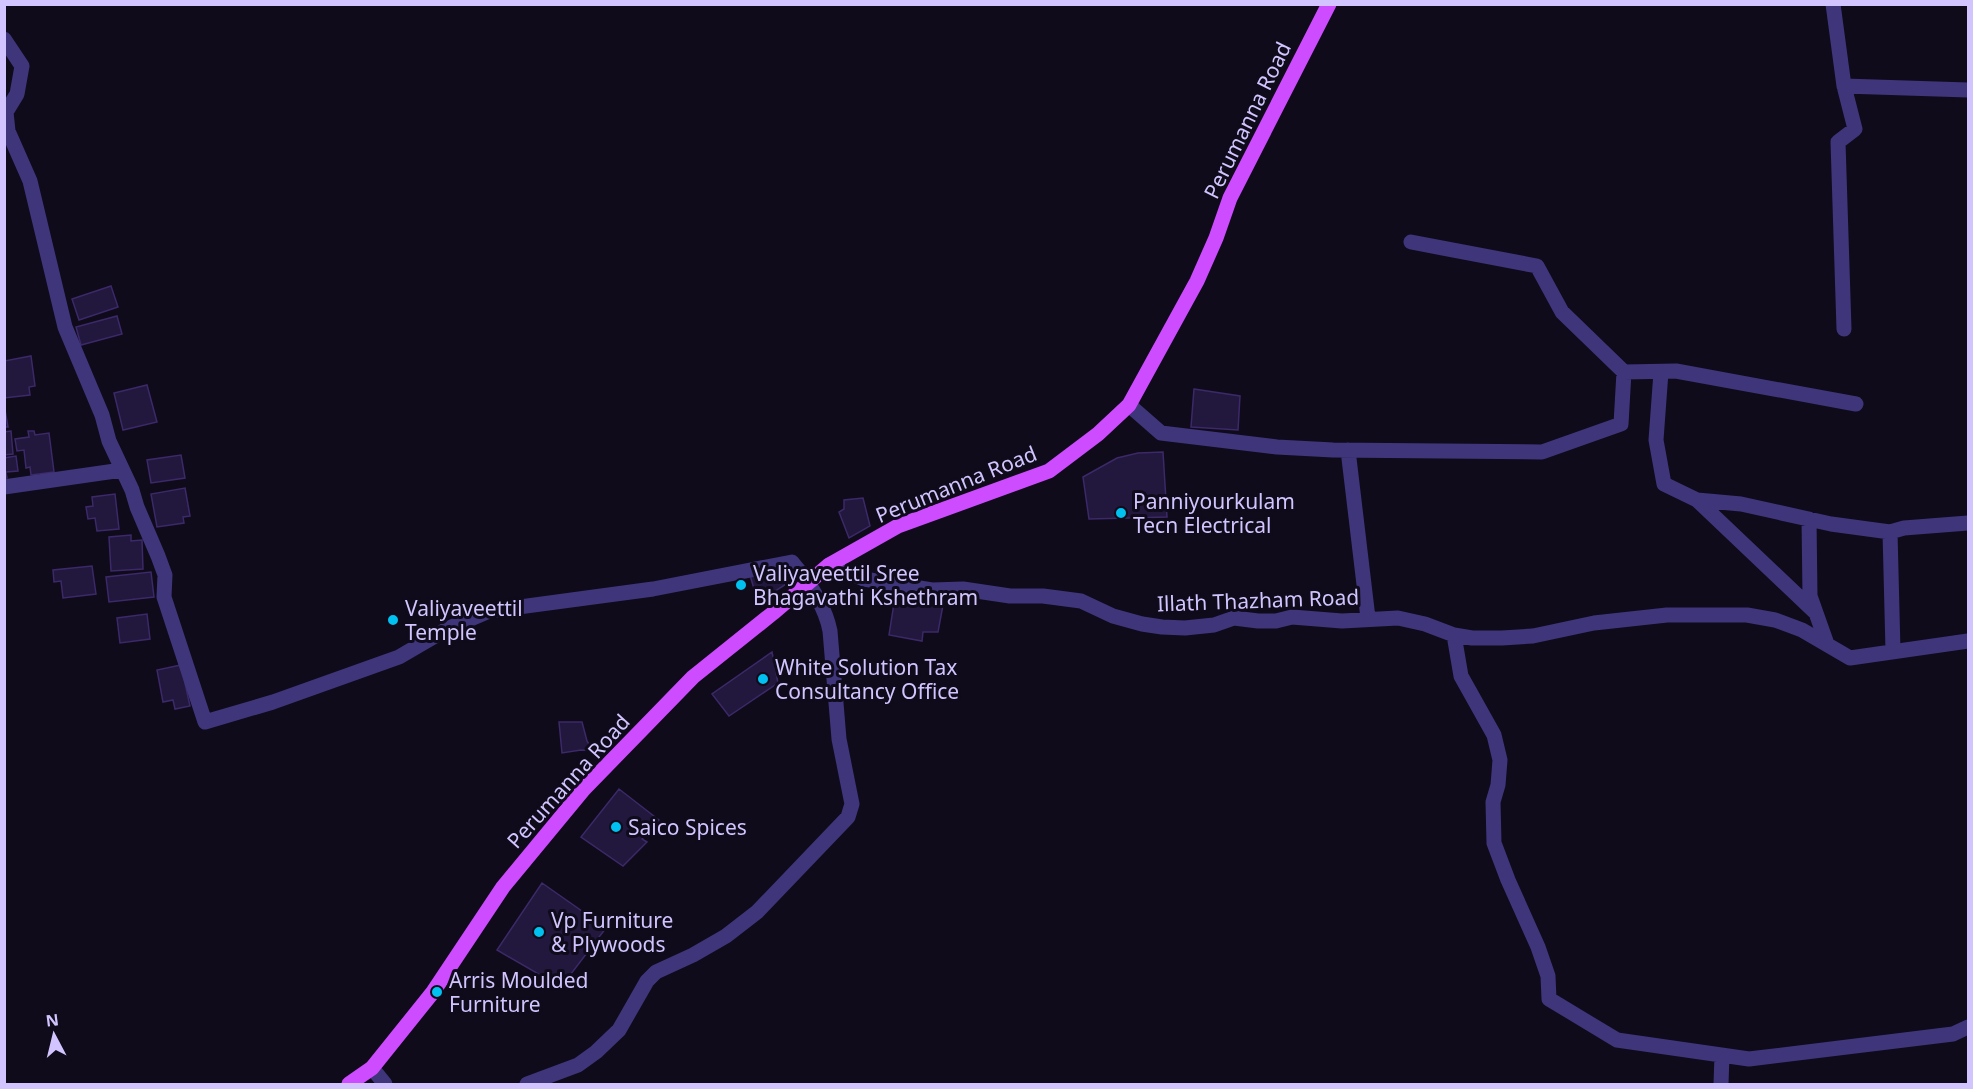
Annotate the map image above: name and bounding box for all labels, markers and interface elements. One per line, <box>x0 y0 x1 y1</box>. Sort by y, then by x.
street label: Perumanna Road <box>1197 37 1297 203</box>
street label: Perumanna Road <box>871 439 1041 529</box>
place label: Panniyourkulam Tecn Electrical <box>1133 487 1295 539</box>
marker: Panniyourkulam Tecn Electrical <box>1114 506 1128 520</box>
place label: Valiyaveettil Sree Bhagavathi Kshethram <box>753 559 978 611</box>
marker: Valiyaveettil Sree Bhagavathi Kshethram <box>734 578 748 592</box>
street label: Illath Thazham Road <box>1156 582 1360 618</box>
place label: Valiyaveettil Temple <box>405 594 523 646</box>
marker: Valiyaveettil Temple <box>386 613 400 627</box>
place label: White Solution Tax Consultancy Office <box>775 653 959 705</box>
marker: White Solution Tax Consultancy Office <box>756 672 770 686</box>
street label: Perumanna Road <box>500 708 636 854</box>
place label: Saico Spices <box>628 813 747 841</box>
marker: Saico Spices <box>609 820 623 834</box>
place label: Vp Furniture & Plywoods <box>551 906 673 958</box>
marker: Vp Furniture & Plywoods <box>532 925 546 939</box>
place label: Arris Moulded Furniture <box>449 966 589 1018</box>
marker: Arris Moulded Furniture <box>430 985 444 999</box>
north arrow <box>24 1005 84 1065</box>
text: N <box>44 1008 60 1032</box>

